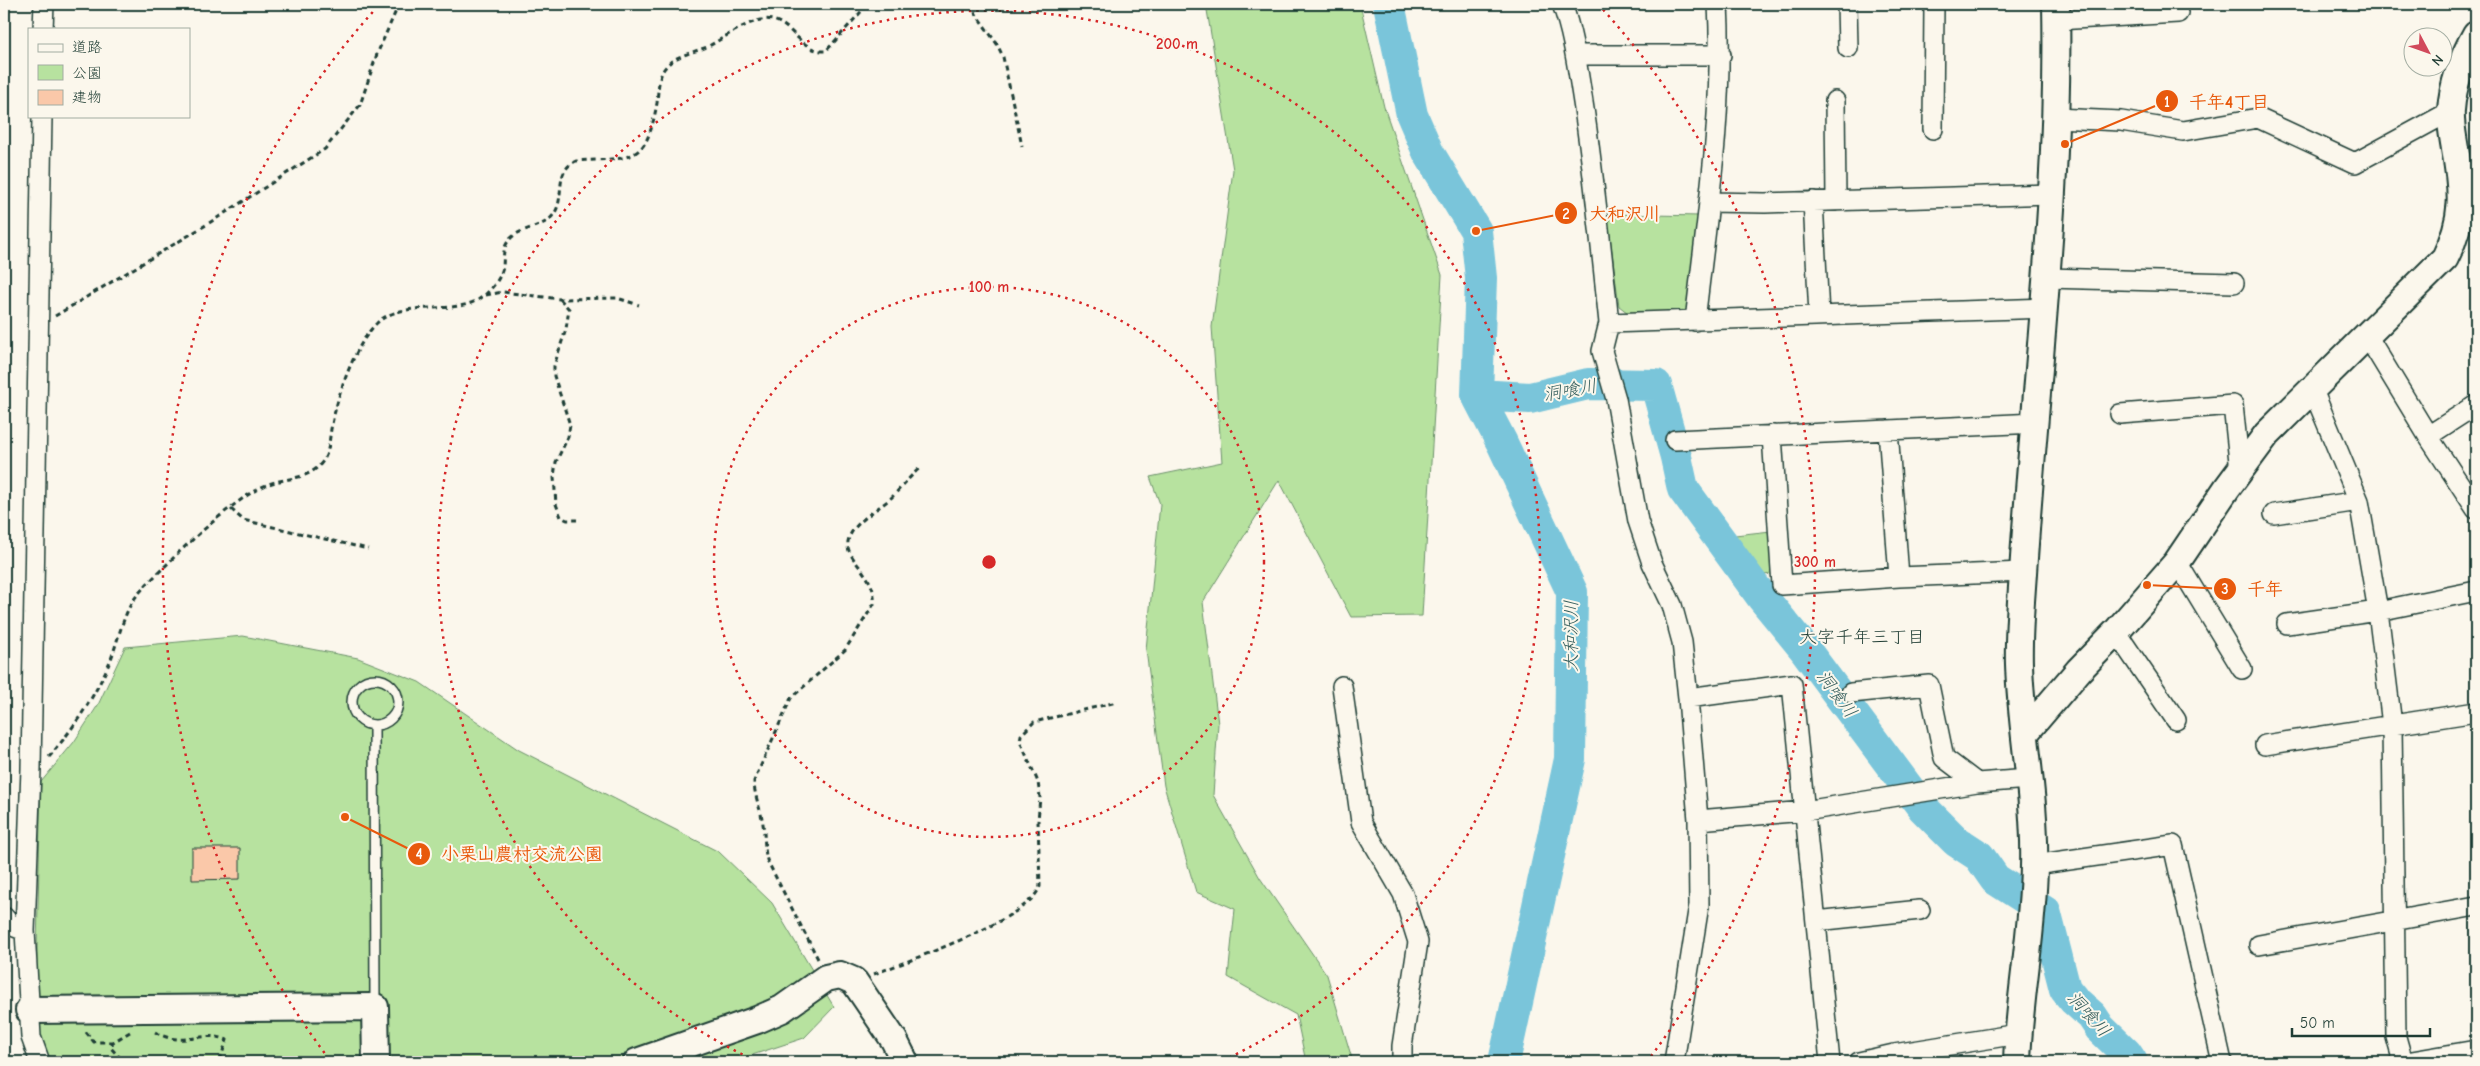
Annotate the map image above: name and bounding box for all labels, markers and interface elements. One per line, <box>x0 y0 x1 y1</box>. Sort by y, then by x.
legend <box>28 28 190 118</box>
north arrow <box>2402 28 2452 78</box>
text: 200 m <box>1156 35 1198 53</box>
text: 道路 <box>72 38 102 56</box>
text: N <box>2428 51 2447 69</box>
text: 公園 <box>72 64 102 82</box>
callout: 千年4丁目 <box>2154 85 2280 118</box>
text: 建物 <box>72 88 102 106</box>
text: 千年4丁目 <box>2189 92 2269 113</box>
text: 1 <box>2164 93 2170 111</box>
callout: 大和沢川 <box>1554 197 1671 230</box>
text: 大和沢川 <box>1589 204 1661 225</box>
text: 2 <box>1562 205 1570 223</box>
text: 100 m <box>969 278 1009 296</box>
water label: 洞喰川 <box>1542 375 1598 406</box>
centre of rings <box>980 553 998 571</box>
text: 300 m <box>1794 553 1836 571</box>
callout: 千年 <box>2212 572 2293 605</box>
text: 千年 <box>2247 579 2283 600</box>
text: 3 <box>2221 580 2229 598</box>
water label: 大和沢川 <box>1561 600 1582 672</box>
district label: 大字千年三丁目 <box>1799 627 1925 648</box>
water label: 洞喰川 <box>1812 666 1861 722</box>
callout: 小栗山農村交流公園 <box>406 837 613 870</box>
text: 小栗山農村交流公園 <box>441 844 603 865</box>
text: 4 <box>415 845 423 863</box>
water label: 洞喰川 <box>2063 987 2114 1041</box>
scale bar <box>2292 1006 2430 1038</box>
text: 50 m <box>2300 1014 2335 1032</box>

